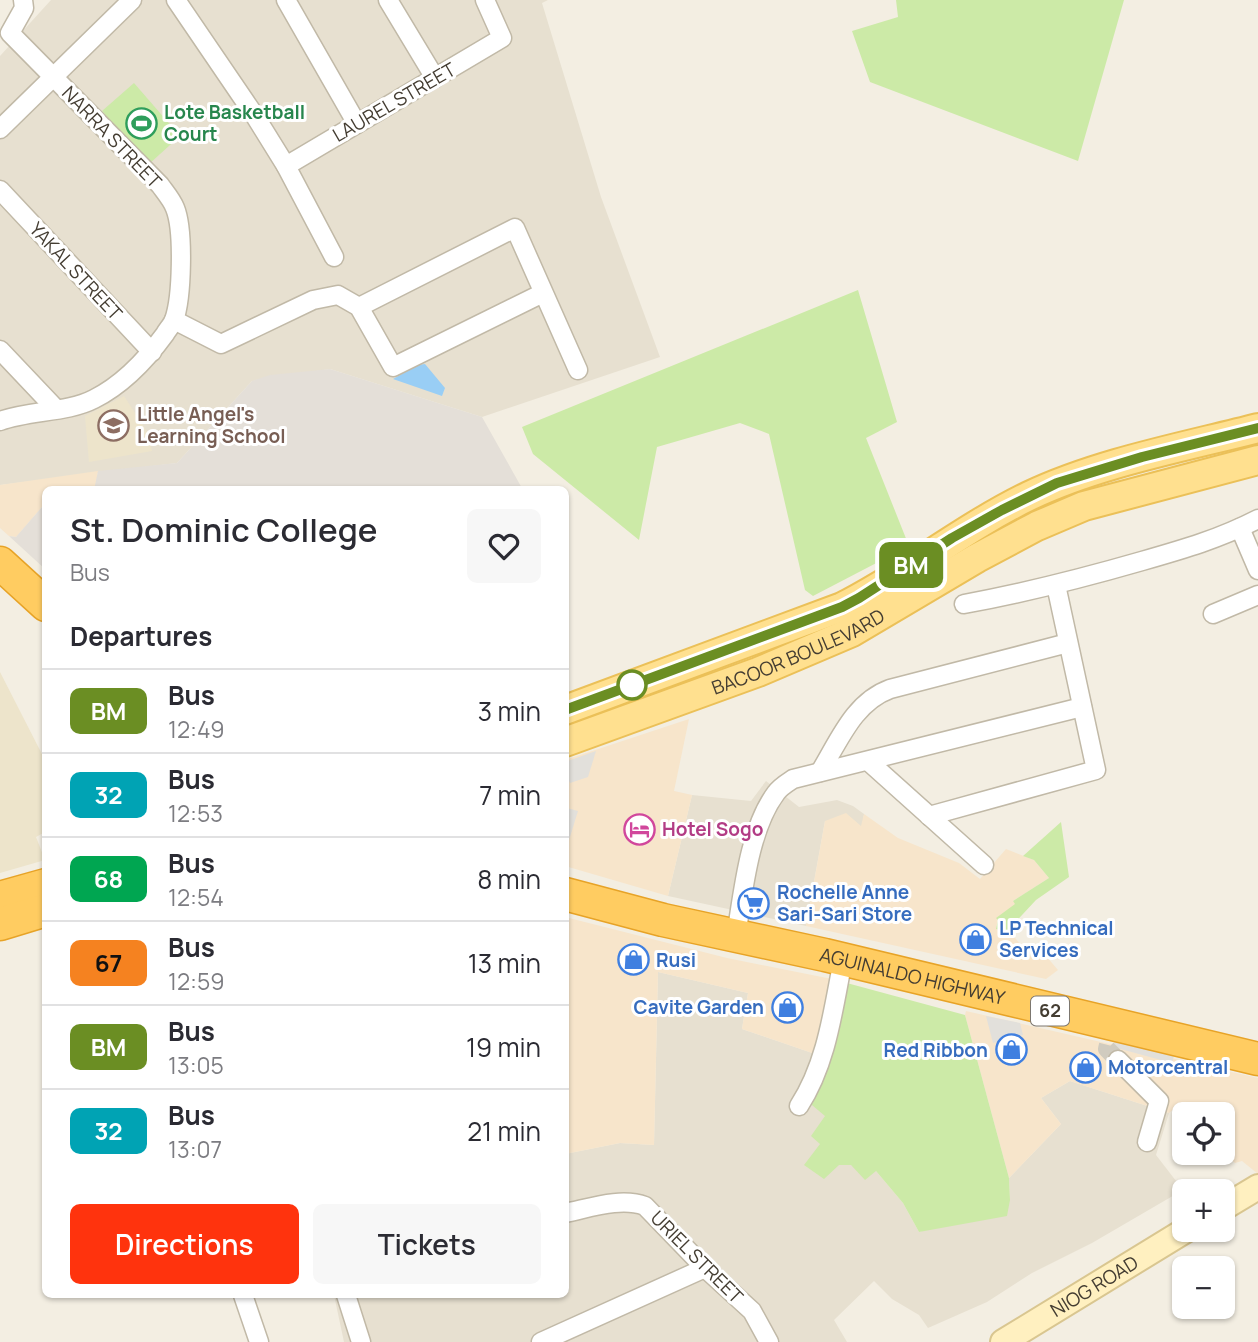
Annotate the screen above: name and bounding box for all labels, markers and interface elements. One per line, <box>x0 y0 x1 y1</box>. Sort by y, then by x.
street label: LAUREL STREET <box>328 56 461 148</box>
street label: NARRA STREET <box>57 80 168 194</box>
place label: Lote Basketball Court <box>164 99 305 147</box>
sports icon: Lote Basketball Court <box>124 106 158 140</box>
street label: YAKAL STREET <box>24 216 129 326</box>
place label: Little Angel's Learning School <box>137 401 286 449</box>
school or university icon: Little Angel's Learning School <box>97 408 131 442</box>
text: St. Dominic College <box>70 507 377 552</box>
button: heart <box>467 509 541 583</box>
line badge: BM <box>880 542 942 588</box>
text: BM <box>893 548 929 581</box>
text: Bus <box>70 556 110 588</box>
street label: BACOOR BOULEVARD <box>708 603 889 701</box>
text: Departures <box>70 618 212 654</box>
unlabelled marker <box>617 670 647 700</box>
text: Bus <box>168 677 215 713</box>
text: 3 min <box>478 693 541 729</box>
text: BM <box>91 694 126 727</box>
text: 12:49 <box>168 713 225 745</box>
text: Bus <box>168 761 215 797</box>
text: 7 min <box>479 777 541 813</box>
text: 32 <box>94 778 123 811</box>
text: 12:53 <box>168 797 223 829</box>
hotel icon: Hotel Sogo <box>622 812 656 846</box>
place label: Hotel Sogo <box>662 816 763 842</box>
text: Bus <box>168 845 215 881</box>
text: 8 min <box>477 861 541 897</box>
text: 68 <box>94 862 123 895</box>
place label: Rochelle Anne Sari-Sari Store <box>777 879 912 927</box>
text: 12:54 <box>168 881 224 913</box>
supermarket icon: Rochelle Anne Sari-Sari Store <box>737 886 771 920</box>
place label: LP Technical Services <box>999 915 1114 963</box>
shop icon: LP Technical Services <box>959 922 993 956</box>
text: Bus <box>168 929 215 965</box>
street label: AGUINALDO HIGHWAY <box>817 941 1008 1011</box>
shop icon: Rusi <box>616 943 650 977</box>
text: 13 min <box>468 945 541 981</box>
text: 67 <box>95 946 122 979</box>
place label: Rusi <box>656 947 696 973</box>
text: 12:59 <box>168 965 225 997</box>
shop icon: Cavite Garden <box>770 990 804 1024</box>
place label: Cavite Garden <box>634 994 764 1020</box>
road number: 62 <box>1031 996 1069 1026</box>
text: Bus <box>168 1013 215 1049</box>
text: 19 min <box>466 1029 541 1065</box>
text: BM <box>91 1030 126 1063</box>
shop icon: Red Ribbon <box>994 1033 1028 1067</box>
place label: Red Ribbon <box>884 1037 988 1063</box>
text: 13:05 <box>168 1049 224 1081</box>
shop icon: Motorcentral <box>1068 1050 1102 1084</box>
place label: Motorcentral <box>1108 1054 1228 1080</box>
text: Bus <box>168 1097 215 1133</box>
map controls <box>1172 1102 1235 1319</box>
button: locate <box>1172 1102 1235 1165</box>
text: 21 min <box>467 1113 541 1149</box>
text: 32 <box>94 1114 123 1147</box>
text: 13:07 <box>168 1133 222 1165</box>
button: + <box>1172 1179 1235 1242</box>
button: Directions <box>70 1204 299 1284</box>
button: Tickets <box>313 1204 541 1284</box>
street label: URIEL STREET <box>645 1205 749 1309</box>
street label: NIOG ROAD <box>1045 1249 1143 1323</box>
button: − <box>1172 1256 1235 1319</box>

